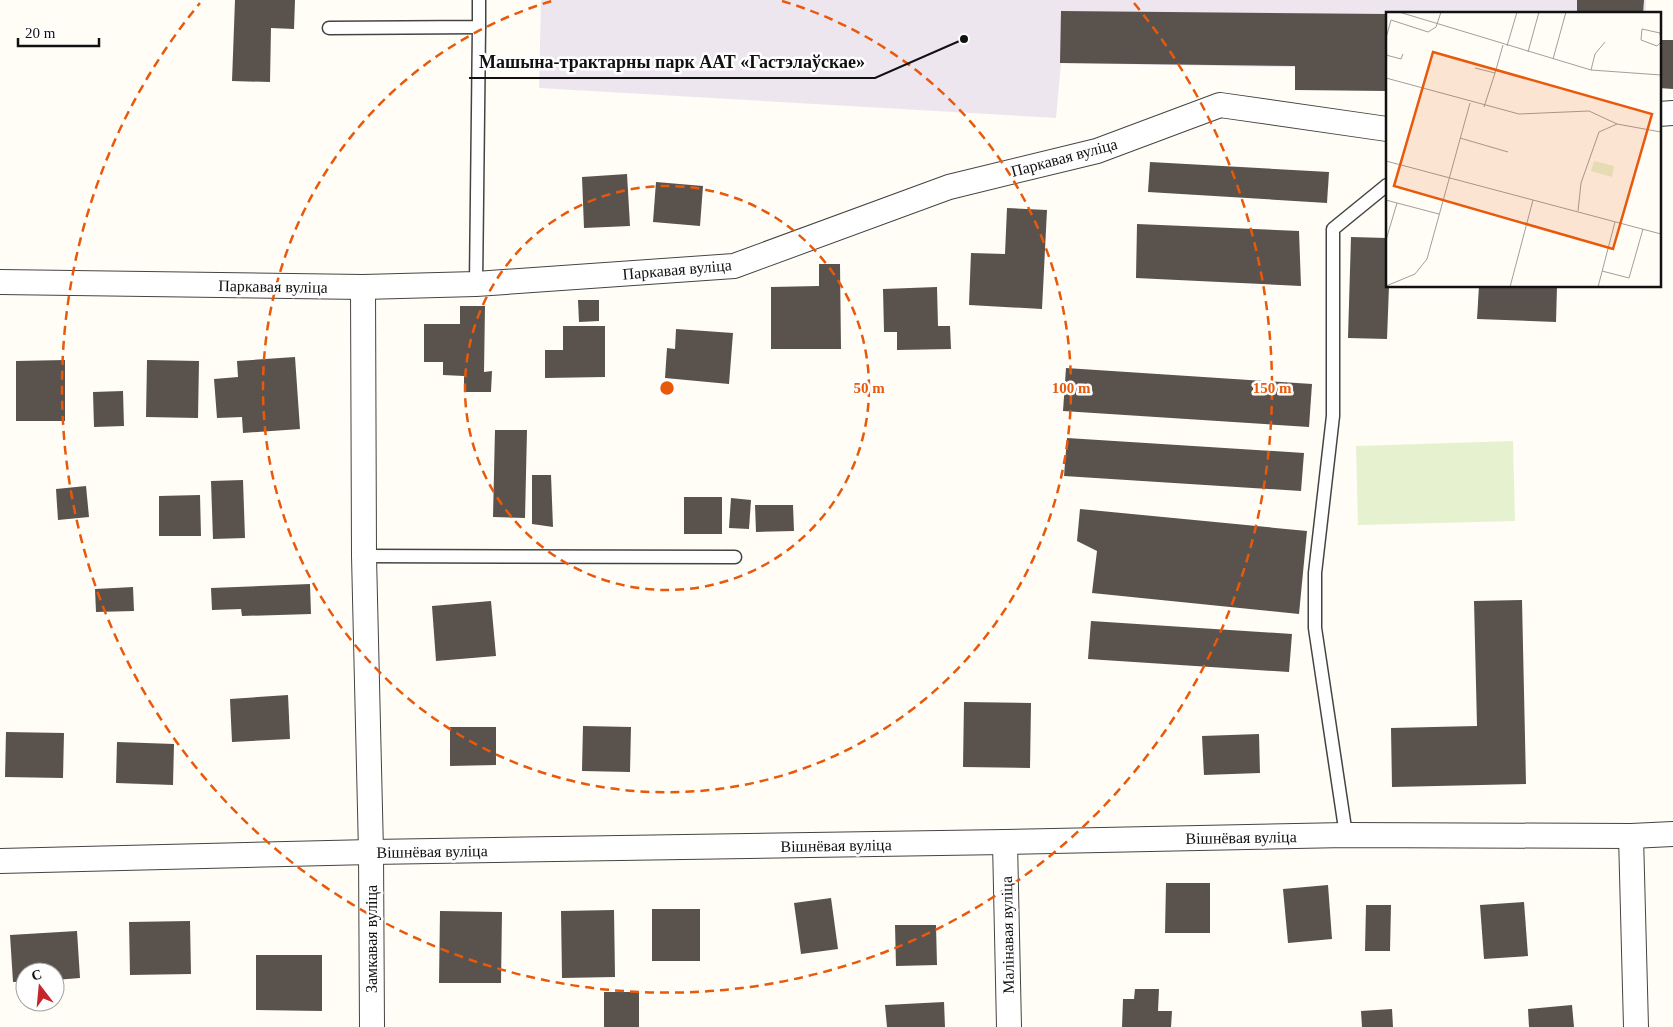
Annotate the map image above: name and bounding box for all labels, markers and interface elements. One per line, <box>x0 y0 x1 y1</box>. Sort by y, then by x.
inset map <box>1386 12 1660 288</box>
scale bar <box>18 15 99 47</box>
text: 20 m <box>25 25 56 41</box>
callout: Машына-трактарны парк ААТ «Гастэлаўскае» <box>469 45 875 78</box>
text: Машына-трактарны парк ААТ «Гастэлаўскае» <box>479 52 865 72</box>
street label: Паркавая вуліца <box>1009 135 1119 181</box>
street label: Паркавая вуліца <box>622 256 732 284</box>
street label: Паркавая вуліца <box>218 277 328 297</box>
centre of rings <box>658 379 676 397</box>
text: 50 m <box>853 380 885 396</box>
text: 100 m <box>1052 380 1091 396</box>
text: 150 m <box>1253 380 1292 396</box>
street label: Вішнёвая вуліца <box>1185 828 1297 848</box>
street label: Вішнёвая вуліца <box>780 836 892 856</box>
street label: Вішнёвая вуліца <box>376 842 488 862</box>
street label: Малінавая вуліца <box>998 876 1018 994</box>
street label: Замкавая вуліца <box>363 885 381 993</box>
north arrow <box>15 962 65 1012</box>
text: С <box>30 966 43 984</box>

